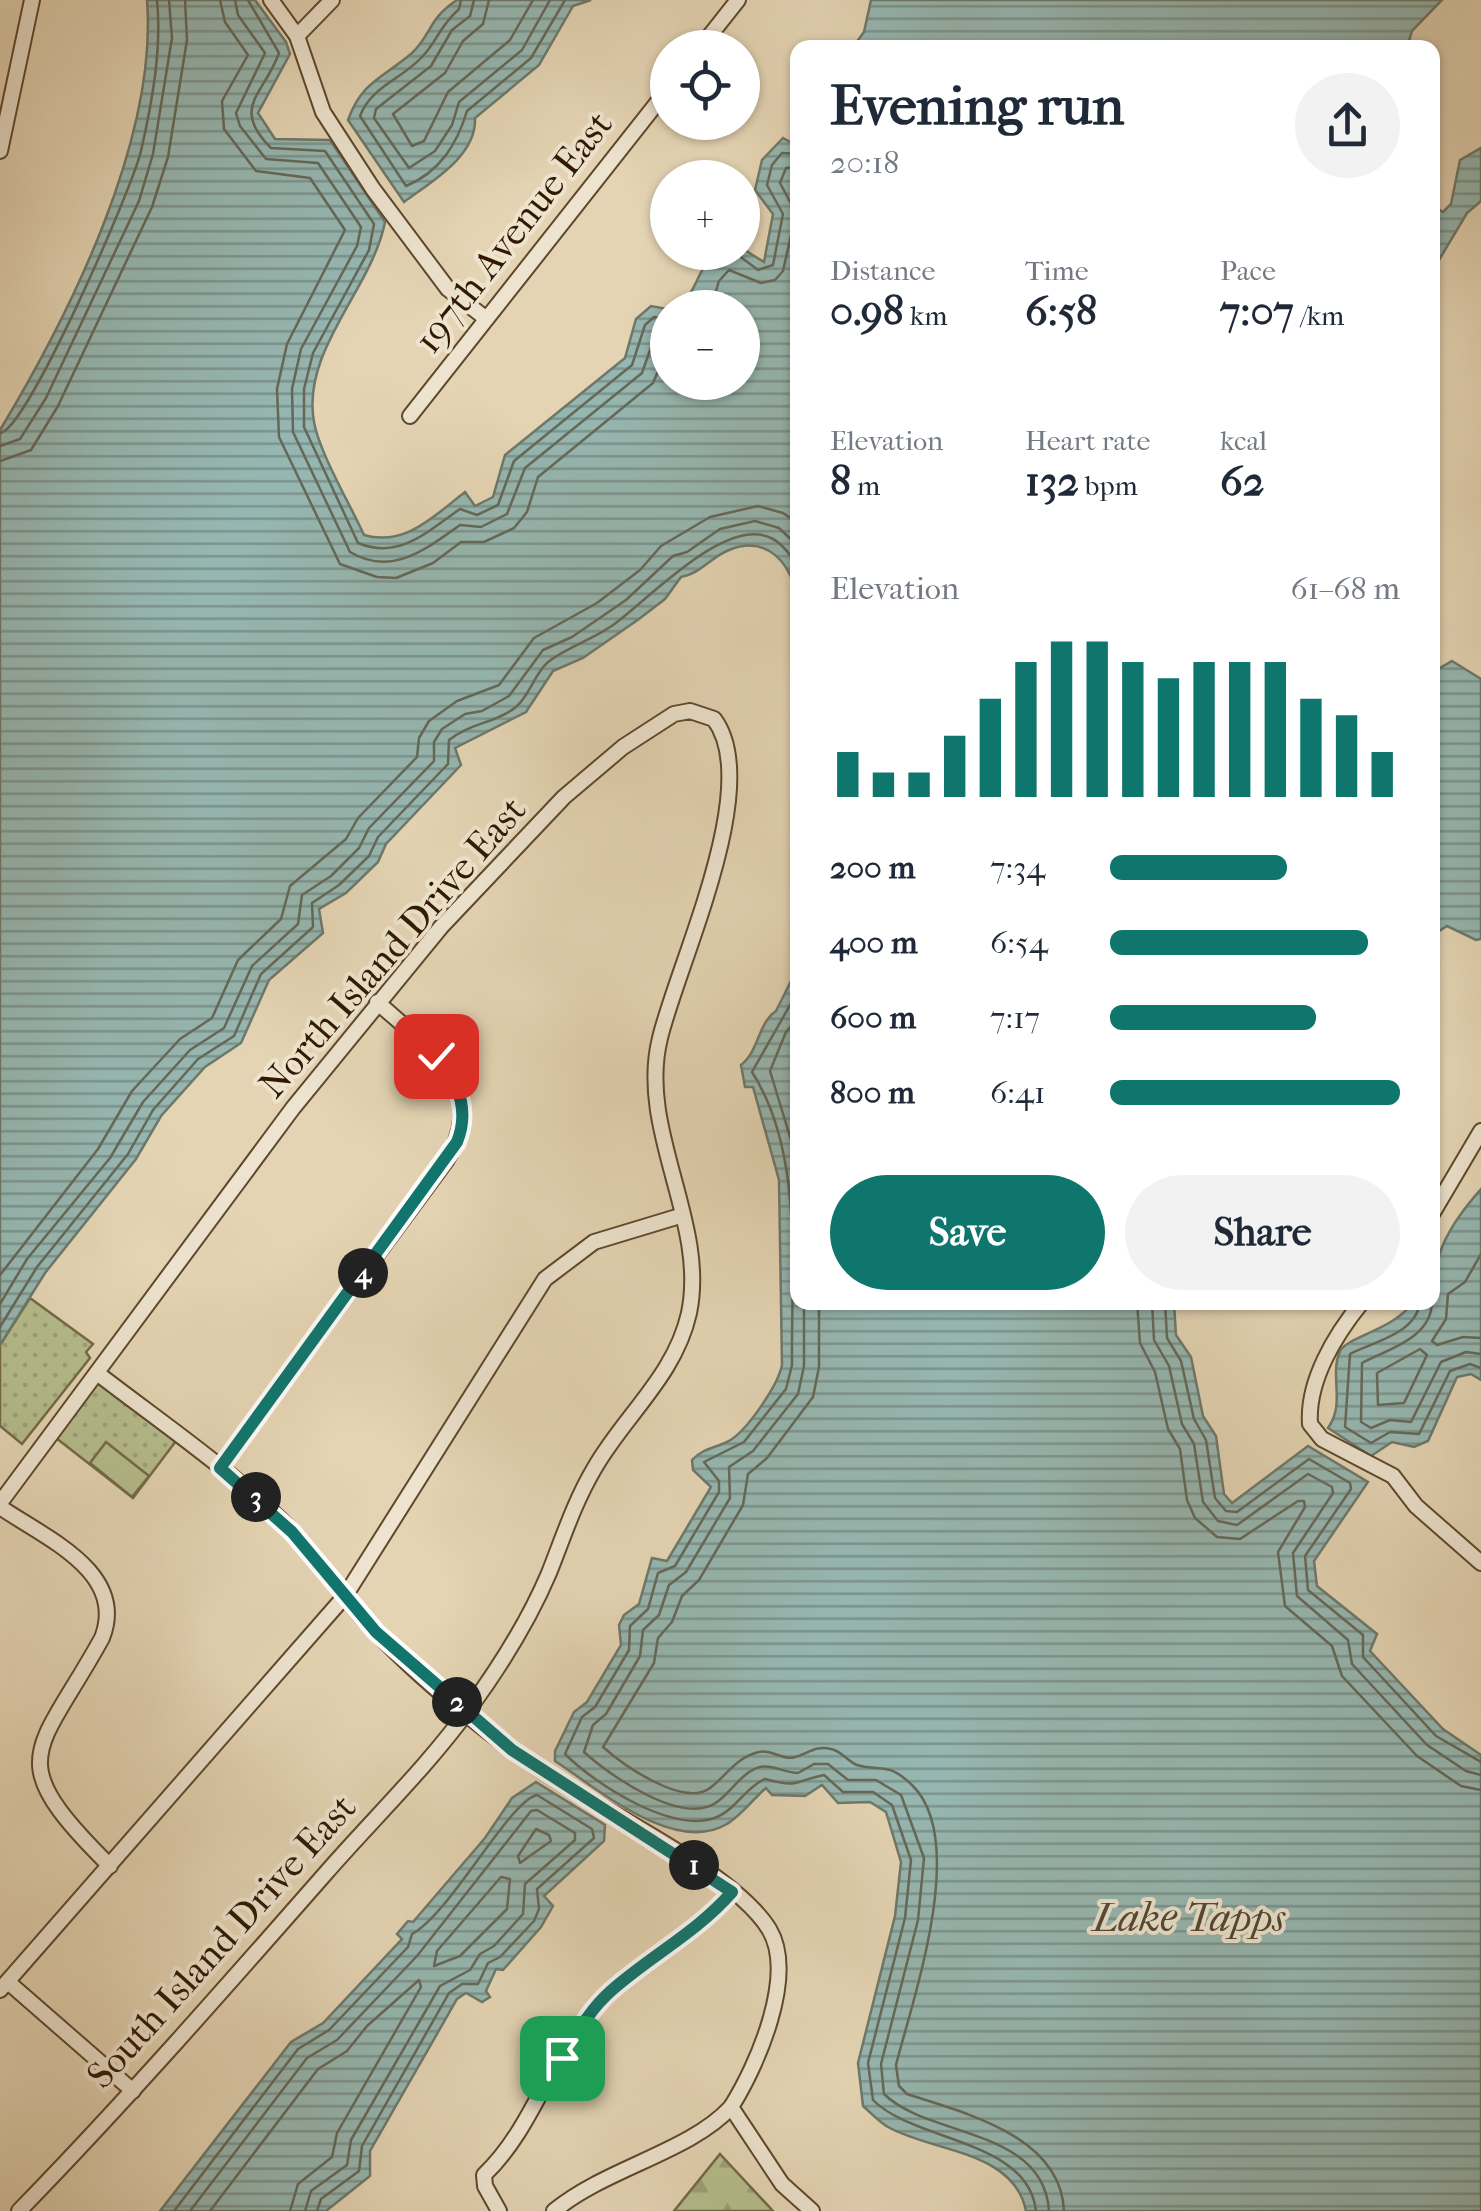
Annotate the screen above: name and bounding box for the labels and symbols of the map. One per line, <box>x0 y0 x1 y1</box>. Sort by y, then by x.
street label: 197th Avenue East <box>405 102 622 362</box>
street label: North Island Drive East <box>250 788 535 1107</box>
pin <box>394 1014 479 1099</box>
pin: 4 <box>338 1248 388 1298</box>
pin: 3 <box>231 1472 281 1522</box>
pin: 2 <box>432 1677 482 1727</box>
street label: South Island Drive East <box>78 1785 365 2098</box>
pin: 1 <box>669 1840 719 1890</box>
water label: Lake Tapps <box>1090 1895 1286 1941</box>
pin <box>520 2016 605 2101</box>

